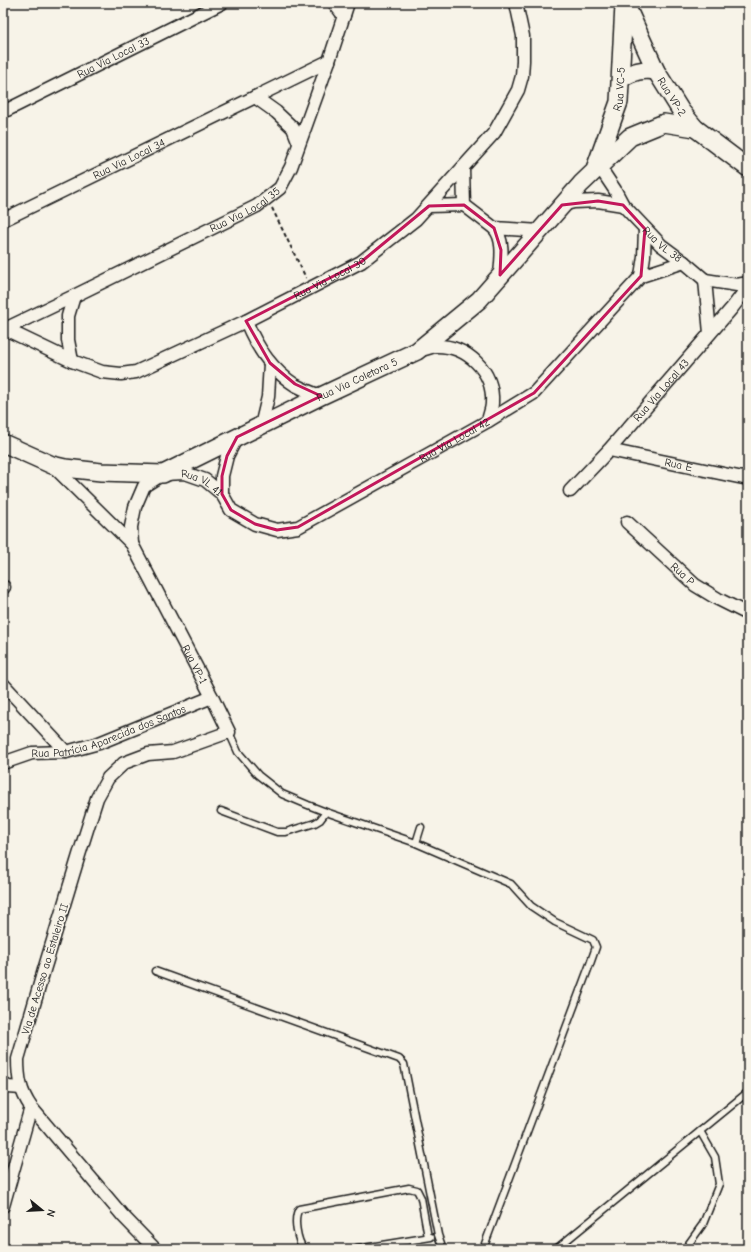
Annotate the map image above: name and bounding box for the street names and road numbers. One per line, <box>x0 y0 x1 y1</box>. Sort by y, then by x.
street label: Rua Via Local 33 <box>75 34 151 81</box>
street label: Rua VC-5 <box>610 67 627 113</box>
street label: Rua VP-2 <box>655 75 689 119</box>
street label: Rua Via Local 34 <box>91 136 167 182</box>
street label: Rua Via Local 35 <box>207 184 282 235</box>
street label: Rua VL 38 <box>640 223 685 265</box>
street label: Rua Via Local 30 <box>291 254 369 302</box>
street label: Rua Via Coletora 5 <box>314 355 399 404</box>
street label: Rua Via Local 43 <box>630 356 692 424</box>
street label: Rua Via Local 42 <box>417 415 492 465</box>
street label: Rua E <box>663 455 694 474</box>
street label: Rua VL 41 <box>181 466 226 499</box>
street label: Rua P <box>668 559 697 588</box>
street label: Rua VP-1 <box>179 642 210 686</box>
street label: Rua Patrícia Aparecida dos Santos <box>31 702 188 760</box>
street label: Via de Acesso ao Estaleiro II <box>19 902 71 1036</box>

